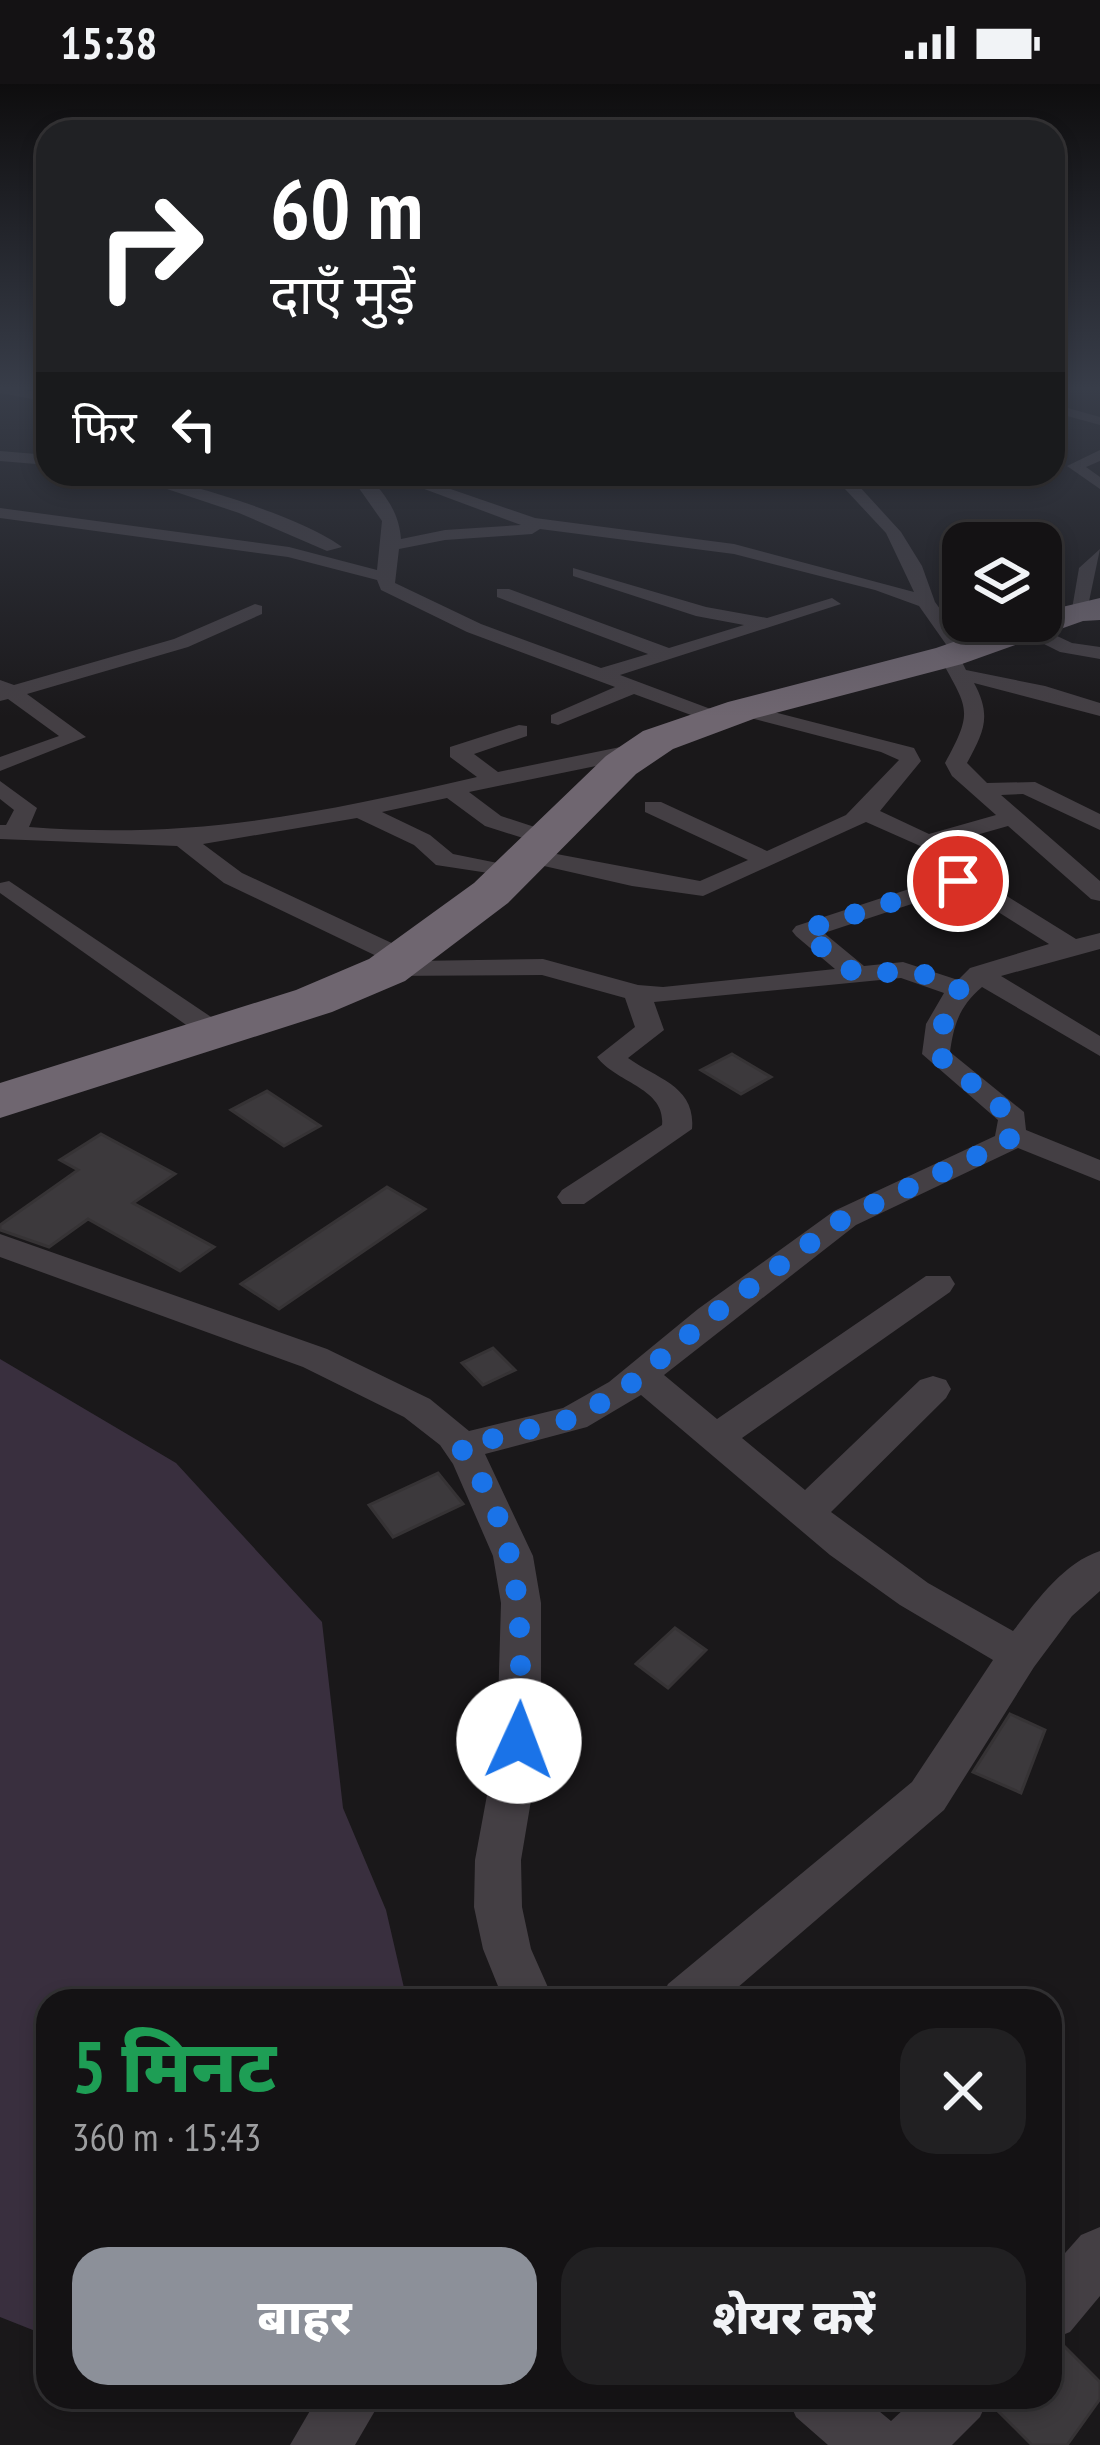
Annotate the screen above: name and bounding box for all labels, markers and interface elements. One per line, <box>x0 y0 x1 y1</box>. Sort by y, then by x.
text: 15:38 <box>60 13 157 71</box>
text: 60 m <box>270 153 423 262</box>
icon: right <box>72 168 228 324</box>
text: दाएँ मुड़ें <box>270 259 415 329</box>
icon: left <box>161 396 227 462</box>
text: फिर <box>72 397 137 455</box>
map controls <box>942 522 1062 642</box>
button: layers <box>942 522 1062 642</box>
pin <box>907 830 1009 932</box>
icon: arrive <box>925 848 991 914</box>
position arrow <box>456 1678 582 1804</box>
text: 5 मिनट <box>72 2019 276 2112</box>
button: close <box>900 2028 1026 2154</box>
text: 360 m · 15:43 <box>72 2111 261 2162</box>
button: बाहर <box>72 2247 537 2385</box>
button: शेयर करें <box>561 2247 1026 2385</box>

